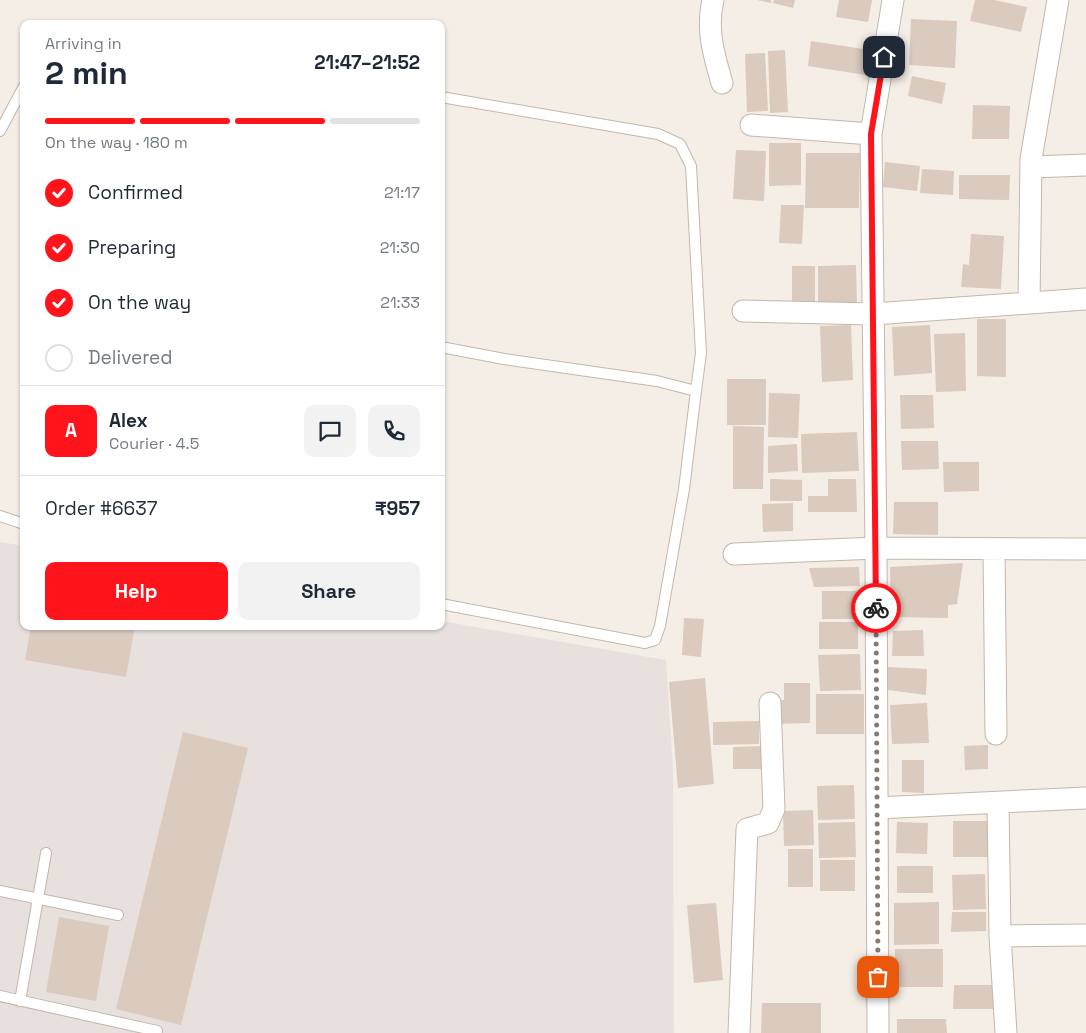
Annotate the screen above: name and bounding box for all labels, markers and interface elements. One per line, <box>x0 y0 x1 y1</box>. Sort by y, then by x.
text: Arriving in <box>45 33 122 54</box>
pin <box>863 36 905 78</box>
icon: home <box>870 43 898 71</box>
text: 21:47–21:52 <box>314 50 420 75</box>
text: 2 min <box>45 53 128 93</box>
text: On the way · 180 m <box>45 132 188 153</box>
icon: check <box>45 179 73 207</box>
text: Confirmed <box>88 180 183 205</box>
text: 21:17 <box>384 182 420 203</box>
icon: check <box>45 234 73 262</box>
text: Preparing <box>88 235 176 260</box>
text: 21:30 <box>380 237 420 258</box>
icon: check <box>45 289 73 317</box>
text: On the way <box>88 290 191 315</box>
text: 21:33 <box>380 292 420 313</box>
text: Delivered <box>88 345 173 370</box>
button: chat <box>304 405 356 457</box>
button: phone <box>368 405 420 457</box>
text: Alex <box>109 408 148 433</box>
text: A <box>65 418 77 443</box>
text: Courier · 4.5 <box>109 433 199 454</box>
text: Order #6637 <box>45 496 157 521</box>
text: ₹957 <box>375 496 420 521</box>
button: Help <box>45 562 228 620</box>
button: Share <box>238 562 420 620</box>
courier <box>851 583 901 633</box>
icon: bike <box>862 594 890 622</box>
pin <box>857 956 899 998</box>
icon: bag <box>864 963 892 991</box>

